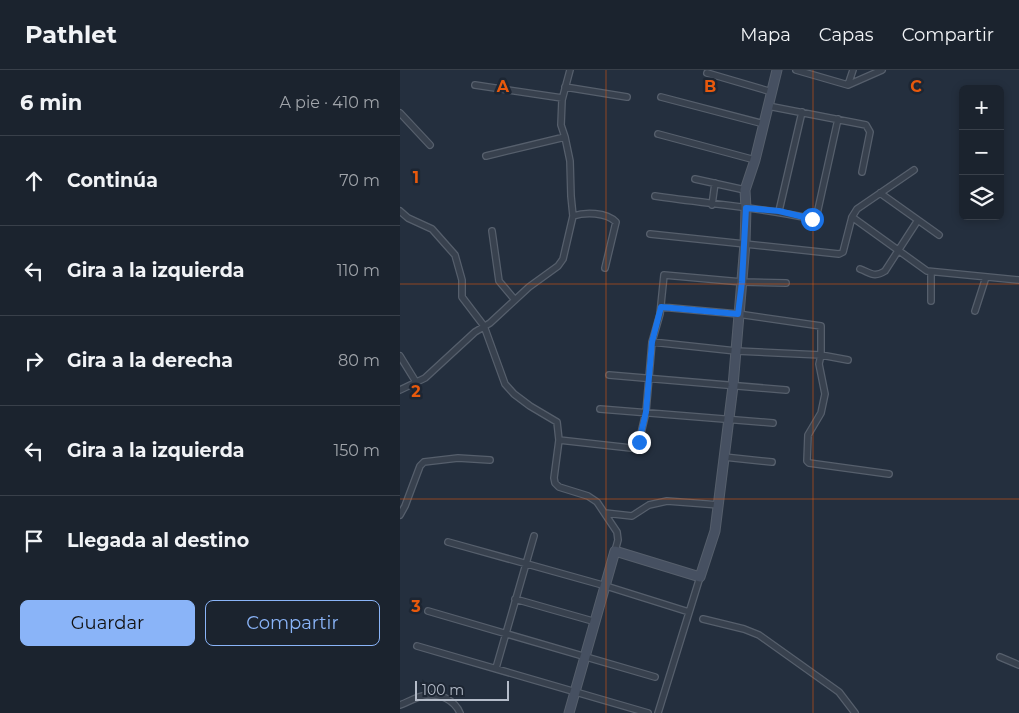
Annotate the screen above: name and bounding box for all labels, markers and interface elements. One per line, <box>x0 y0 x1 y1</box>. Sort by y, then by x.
text: Pathlet <box>25 20 117 49</box>
text: Mapa <box>740 24 791 46</box>
text: Capas <box>819 24 874 46</box>
text: Compartir <box>902 24 994 46</box>
text: A <box>496 77 510 96</box>
text: B <box>704 77 716 96</box>
text: C <box>910 77 922 96</box>
map controls <box>959 85 1004 220</box>
button: + <box>959 85 1004 130</box>
text: 6 min <box>20 90 82 115</box>
text: A pie · 410 m <box>279 93 380 112</box>
button: − <box>959 130 1004 175</box>
icon: ahead <box>20 167 48 195</box>
text: 1 <box>413 168 419 187</box>
text: Continúa <box>67 169 158 192</box>
text: 70 m <box>339 171 380 190</box>
button: layers <box>959 175 1004 220</box>
route start <box>801 208 824 231</box>
icon: left <box>20 257 48 285</box>
text: Gira a la izquierda <box>67 259 245 282</box>
text: 110 m <box>337 261 380 280</box>
icon: right <box>20 347 48 375</box>
text: Gira a la derecha <box>67 349 233 372</box>
text: 80 m <box>338 351 380 370</box>
text: 2 <box>411 382 421 401</box>
route end <box>628 431 651 454</box>
icon: left <box>20 437 48 465</box>
text: Gira a la izquierda <box>67 439 245 462</box>
text: 150 m <box>333 441 380 460</box>
icon: arrive <box>20 527 48 555</box>
text: Llegada al destino <box>67 529 249 552</box>
text: 3 <box>410 597 421 616</box>
button: Guardar <box>20 600 195 646</box>
button: Compartir <box>205 600 380 646</box>
scale bar <box>415 678 509 701</box>
text: 100 m <box>422 681 464 699</box>

